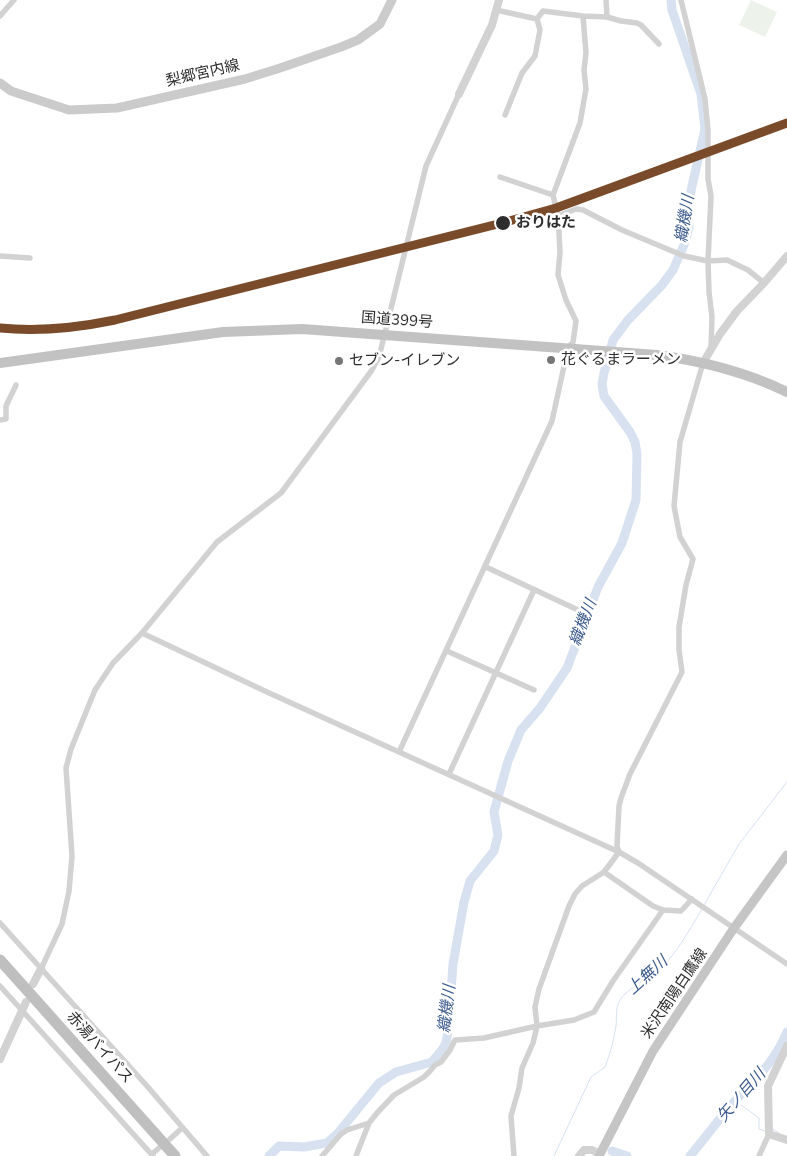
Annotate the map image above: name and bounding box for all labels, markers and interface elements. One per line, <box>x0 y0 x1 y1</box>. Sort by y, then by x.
street label: 梨郷宮内線 <box>164 57 242 91</box>
water label: 織機川 <box>673 194 699 244</box>
marker: おりはた <box>494 214 512 232</box>
place label: おりはた <box>516 214 576 232</box>
street label: 国道399号 <box>360 310 434 332</box>
place label: 花ぐるまラーメン <box>561 351 681 369</box>
place label: セブン-イレブン <box>349 352 460 370</box>
marker: 花ぐるまラーメン <box>545 354 557 366</box>
marker: セブン-イレブン <box>333 355 345 367</box>
water label: 織機川 <box>566 597 602 649</box>
street label: 米沢南陽白鷹線 <box>638 945 712 1043</box>
water label: 上無川 <box>624 953 672 999</box>
water label: 織機川 <box>436 984 460 1034</box>
street label: 赤湯バイパス <box>62 1009 136 1087</box>
water label: 矢ノ目川 <box>714 1066 770 1126</box>

